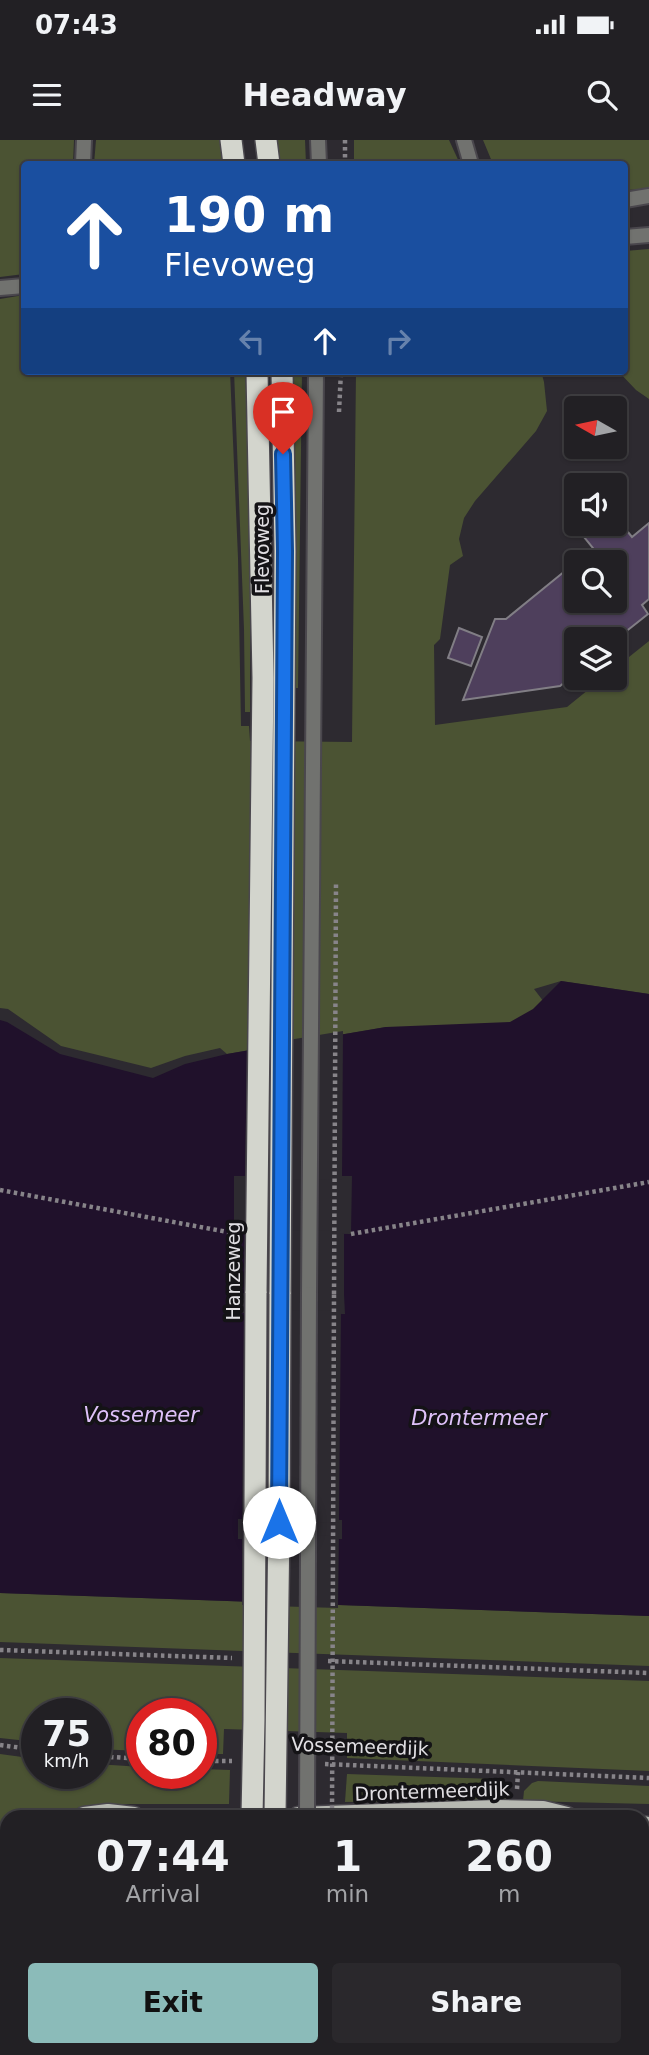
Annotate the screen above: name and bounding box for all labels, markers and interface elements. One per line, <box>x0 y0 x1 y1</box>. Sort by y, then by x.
text: 07:43 <box>35 10 118 40</box>
icon: menu <box>28 76 66 114</box>
text: Headway <box>242 76 407 114</box>
icon: search <box>583 76 621 114</box>
text: 190 m <box>164 187 334 244</box>
icon: ahead <box>49 189 140 280</box>
text: Flevoweg <box>164 246 316 284</box>
icon: left <box>233 322 271 360</box>
icon: ahead <box>306 322 344 360</box>
icon: right <box>379 322 417 360</box>
pin <box>253 382 313 454</box>
icon: arrive <box>264 393 302 431</box>
north arrow <box>564 396 626 458</box>
map controls <box>564 396 627 690</box>
button: sound <box>564 473 627 536</box>
street label: Flevoweg <box>251 504 273 594</box>
button: search <box>564 550 627 613</box>
button: layers <box>564 627 627 690</box>
street label: Hanzeweg <box>222 1222 244 1320</box>
water label: Vossemeer <box>83 1403 200 1427</box>
water label: Drontermeer <box>411 1406 548 1430</box>
position arrow <box>242 1485 316 1559</box>
speed limit sign: 80 <box>126 1698 217 1789</box>
text: 75 <box>42 1714 91 1754</box>
street label: Vossemeerdijk <box>291 1733 429 1759</box>
text: km/h <box>44 1750 89 1771</box>
street label: Drontermeerdijk <box>354 1777 510 1805</box>
text: 07:44 <box>96 1832 230 1881</box>
text: 1 <box>333 1832 362 1881</box>
text: 260 <box>465 1832 553 1881</box>
text: Arrival <box>126 1881 200 1907</box>
text: min <box>326 1881 369 1907</box>
text: m <box>498 1881 520 1907</box>
button: Exit <box>28 1963 318 2043</box>
button: Share <box>332 1963 621 2043</box>

